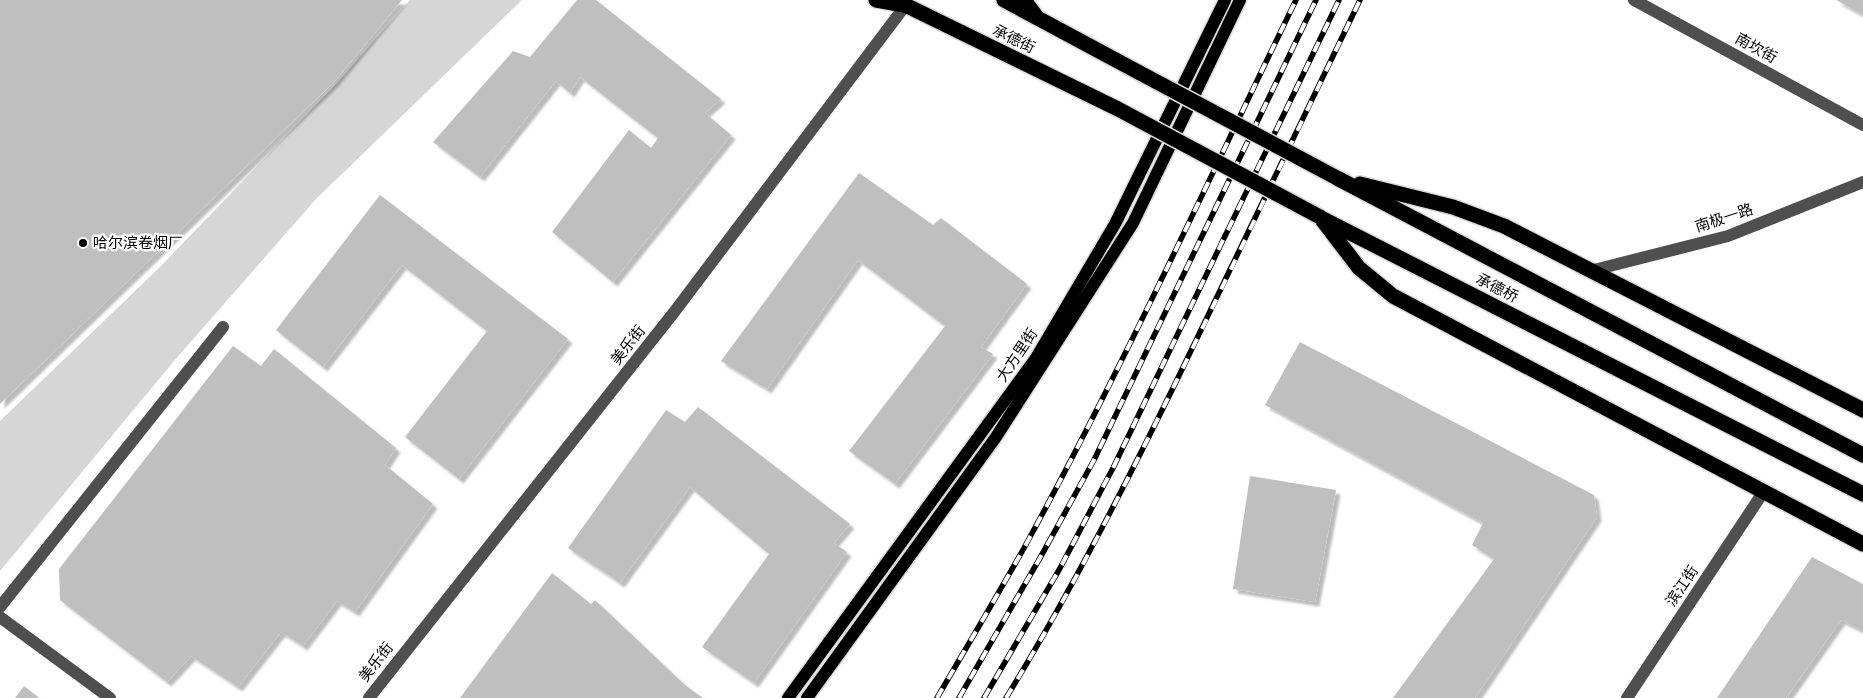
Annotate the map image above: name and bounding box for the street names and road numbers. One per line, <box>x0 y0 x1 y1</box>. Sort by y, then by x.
street label: 承德街 <box>989 20 1039 58</box>
street label: 南坎街 <box>1731 28 1781 68</box>
street label: 南极一路 <box>1692 199 1756 237</box>
street label: 承德桥 <box>1472 269 1522 307</box>
street label: 美乐街 <box>606 321 650 369</box>
street label: 大方里街 <box>992 325 1042 385</box>
street label: 滨江街 <box>1661 562 1703 610</box>
street label: 美乐街 <box>354 638 398 686</box>

